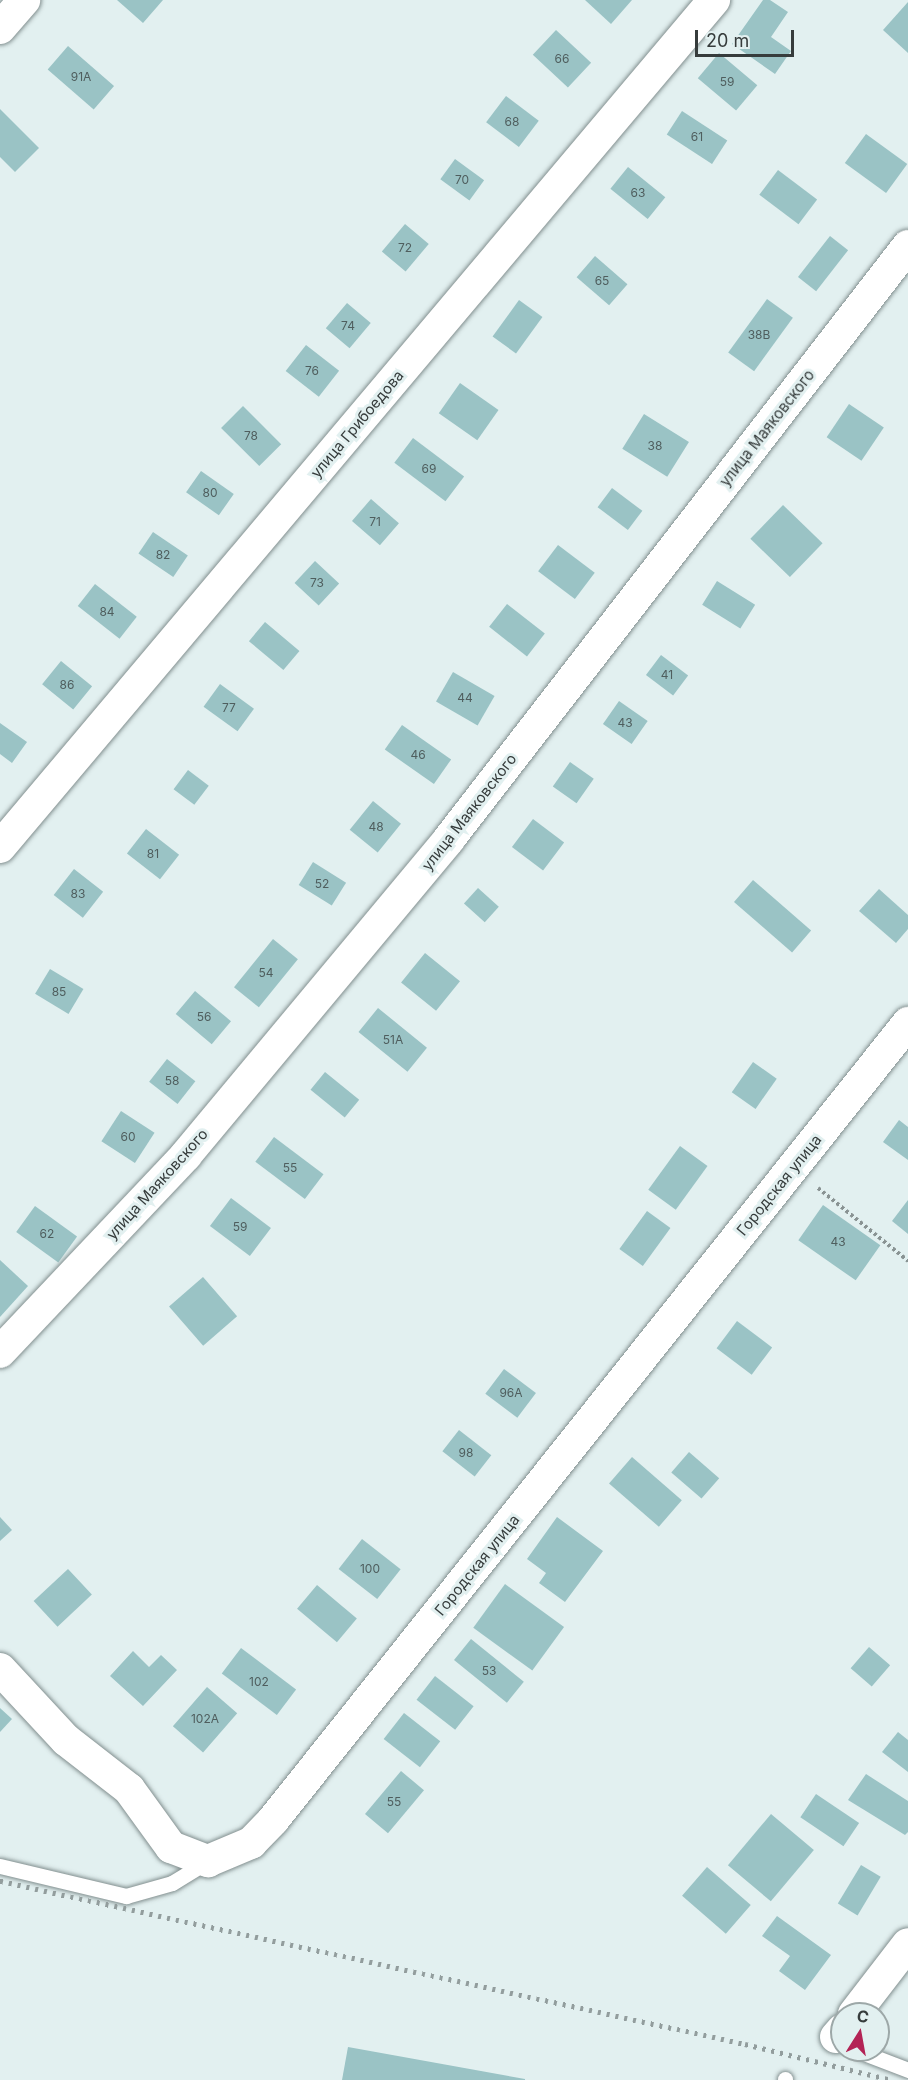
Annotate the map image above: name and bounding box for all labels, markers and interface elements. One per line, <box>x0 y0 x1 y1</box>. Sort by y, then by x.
scale bar <box>698 18 797 56</box>
text: 20 m <box>706 30 749 51</box>
house number: 66 <box>555 52 569 66</box>
house number: 91А <box>71 70 91 84</box>
house number: 59 <box>720 75 734 89</box>
house number: 68 <box>505 115 519 129</box>
house number: 61 <box>691 130 703 144</box>
house number: 70 <box>455 173 469 187</box>
house number: 63 <box>631 186 645 200</box>
house number: 72 <box>398 241 412 255</box>
house number: 65 <box>595 274 609 288</box>
house number: 74 <box>341 319 355 333</box>
house number: 38В <box>748 328 770 342</box>
house number: 76 <box>305 364 319 378</box>
street label: улица Маяковского <box>716 366 818 490</box>
street label: улица Грибоедова <box>307 367 407 481</box>
house number: 78 <box>244 429 258 443</box>
house number: 38 <box>648 439 662 453</box>
house number: 69 <box>422 462 436 476</box>
house number: 80 <box>203 486 217 500</box>
house number: 71 <box>369 515 381 529</box>
house number: 82 <box>156 548 170 562</box>
house number: 73 <box>310 576 324 590</box>
house number: 84 <box>99 605 115 619</box>
house number: 41 <box>661 668 673 682</box>
house number: 86 <box>60 678 74 692</box>
house number: 44 <box>457 691 473 705</box>
house number: 77 <box>222 701 236 715</box>
house number: 43 <box>617 716 633 730</box>
house number: 46 <box>410 748 426 762</box>
street label: улица Маяковского <box>418 750 520 874</box>
house number: 48 <box>368 820 384 834</box>
house number: 81 <box>147 847 159 861</box>
house number: 52 <box>315 877 329 891</box>
house number: 83 <box>71 887 85 901</box>
house number: 54 <box>258 966 274 980</box>
house number: 85 <box>52 985 66 999</box>
house number: 56 <box>197 1010 211 1024</box>
house number: 51А <box>383 1033 403 1047</box>
house number: 58 <box>165 1074 179 1088</box>
street label: улица Маяковского <box>102 1125 212 1243</box>
house number: 60 <box>120 1130 136 1144</box>
street label: Городская улица <box>733 1131 825 1239</box>
house number: 55 <box>283 1161 297 1175</box>
house number: 59 <box>233 1220 247 1234</box>
house number: 62 <box>40 1227 54 1241</box>
house number: 43 <box>830 1235 846 1249</box>
house number: 96А <box>499 1386 523 1400</box>
house number: 98 <box>459 1446 473 1460</box>
street label: Городская улица <box>431 1511 523 1619</box>
house number: 100 <box>360 1562 380 1576</box>
house number: 53 <box>482 1664 496 1678</box>
house number: 102 <box>249 1675 269 1689</box>
house number: 102А <box>191 1712 219 1726</box>
house number: 55 <box>387 1795 401 1809</box>
north arrow <box>830 2002 890 2062</box>
text: С <box>855 2005 871 2027</box>

